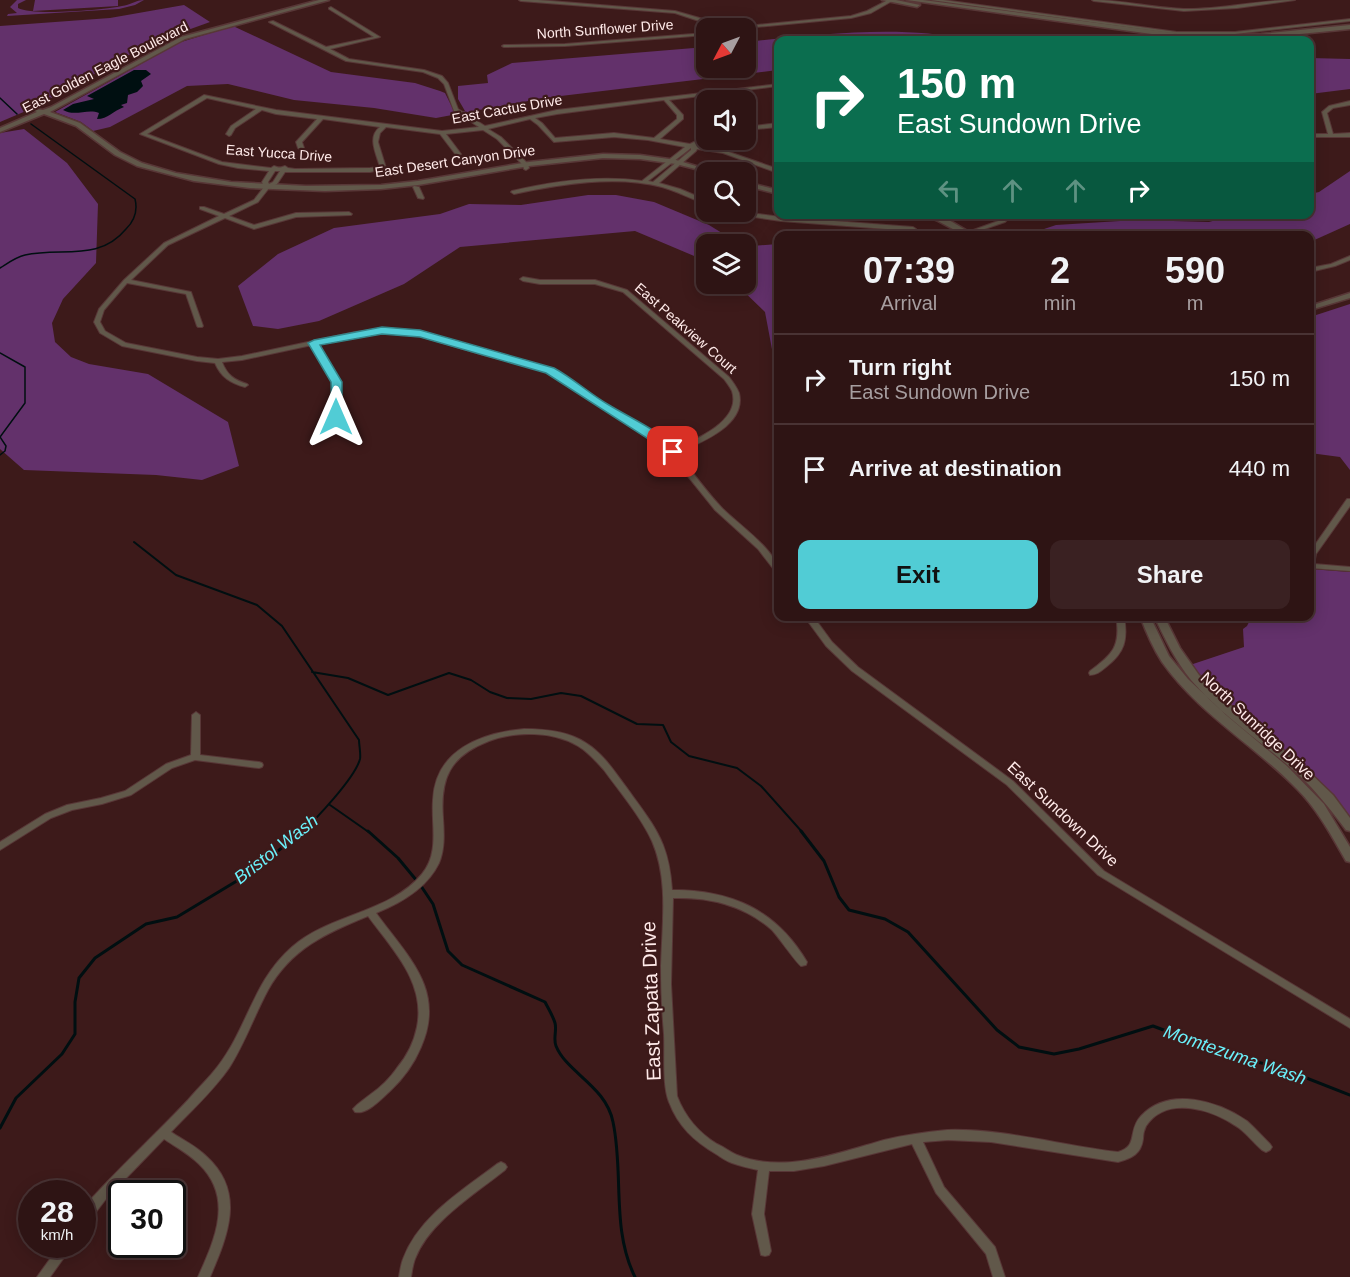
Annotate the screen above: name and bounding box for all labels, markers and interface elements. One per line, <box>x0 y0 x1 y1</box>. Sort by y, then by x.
street label: North Sunflower Drive <box>536 16 674 42</box>
street label: East Golden Eagle Boulevard <box>20 18 190 116</box>
north arrow <box>696 18 756 78</box>
map controls <box>696 18 756 294</box>
icon: right <box>798 60 876 138</box>
text: 150 m <box>897 60 1016 107</box>
button: sound <box>696 90 756 150</box>
street label: East Cactus Drive <box>450 91 564 127</box>
text: East Sundown Drive <box>897 109 1142 139</box>
street label: East Yucca Drive <box>225 141 333 165</box>
street label: East Desert Canyon Drive <box>374 142 536 180</box>
button: search <box>696 162 756 222</box>
icon: left <box>933 174 966 207</box>
icon: ahead <box>996 174 1029 207</box>
icon: ahead <box>1059 174 1092 207</box>
icon: right <box>1122 174 1155 207</box>
button: layers <box>696 234 756 294</box>
text: 07:39 <box>863 250 955 291</box>
text: 2 <box>1050 250 1070 291</box>
text: 590 <box>1165 250 1225 291</box>
street label: East Peakview Court <box>632 279 740 377</box>
text: Arrival <box>881 292 937 314</box>
text: min <box>1044 292 1076 314</box>
text: m <box>1187 292 1203 314</box>
text: Turn right <box>849 355 951 380</box>
icon: right <box>798 363 831 396</box>
text: 150 m <box>1229 366 1290 391</box>
text: East Sundown Drive <box>849 381 1030 403</box>
position arrow <box>304 385 368 449</box>
pin <box>647 426 698 477</box>
icon: arrive <box>656 435 689 468</box>
icon: arrive <box>798 453 831 486</box>
text: Arrive at destination <box>849 456 1062 481</box>
text: 440 m <box>1229 456 1290 481</box>
button: Exit <box>798 540 1038 609</box>
button: Share <box>1050 540 1290 609</box>
street label: North Sunridge Drive <box>1198 669 1318 783</box>
street label: East Sundown Drive <box>1004 758 1122 870</box>
water label: Bristol Wash <box>230 810 322 888</box>
street label: East Zapata Drive <box>637 921 665 1081</box>
water label: Momtezuma Wash <box>1161 1021 1309 1089</box>
speed limit sign: 30 <box>108 1180 186 1258</box>
text: 28 <box>40 1195 74 1228</box>
text: km/h <box>41 1226 73 1243</box>

